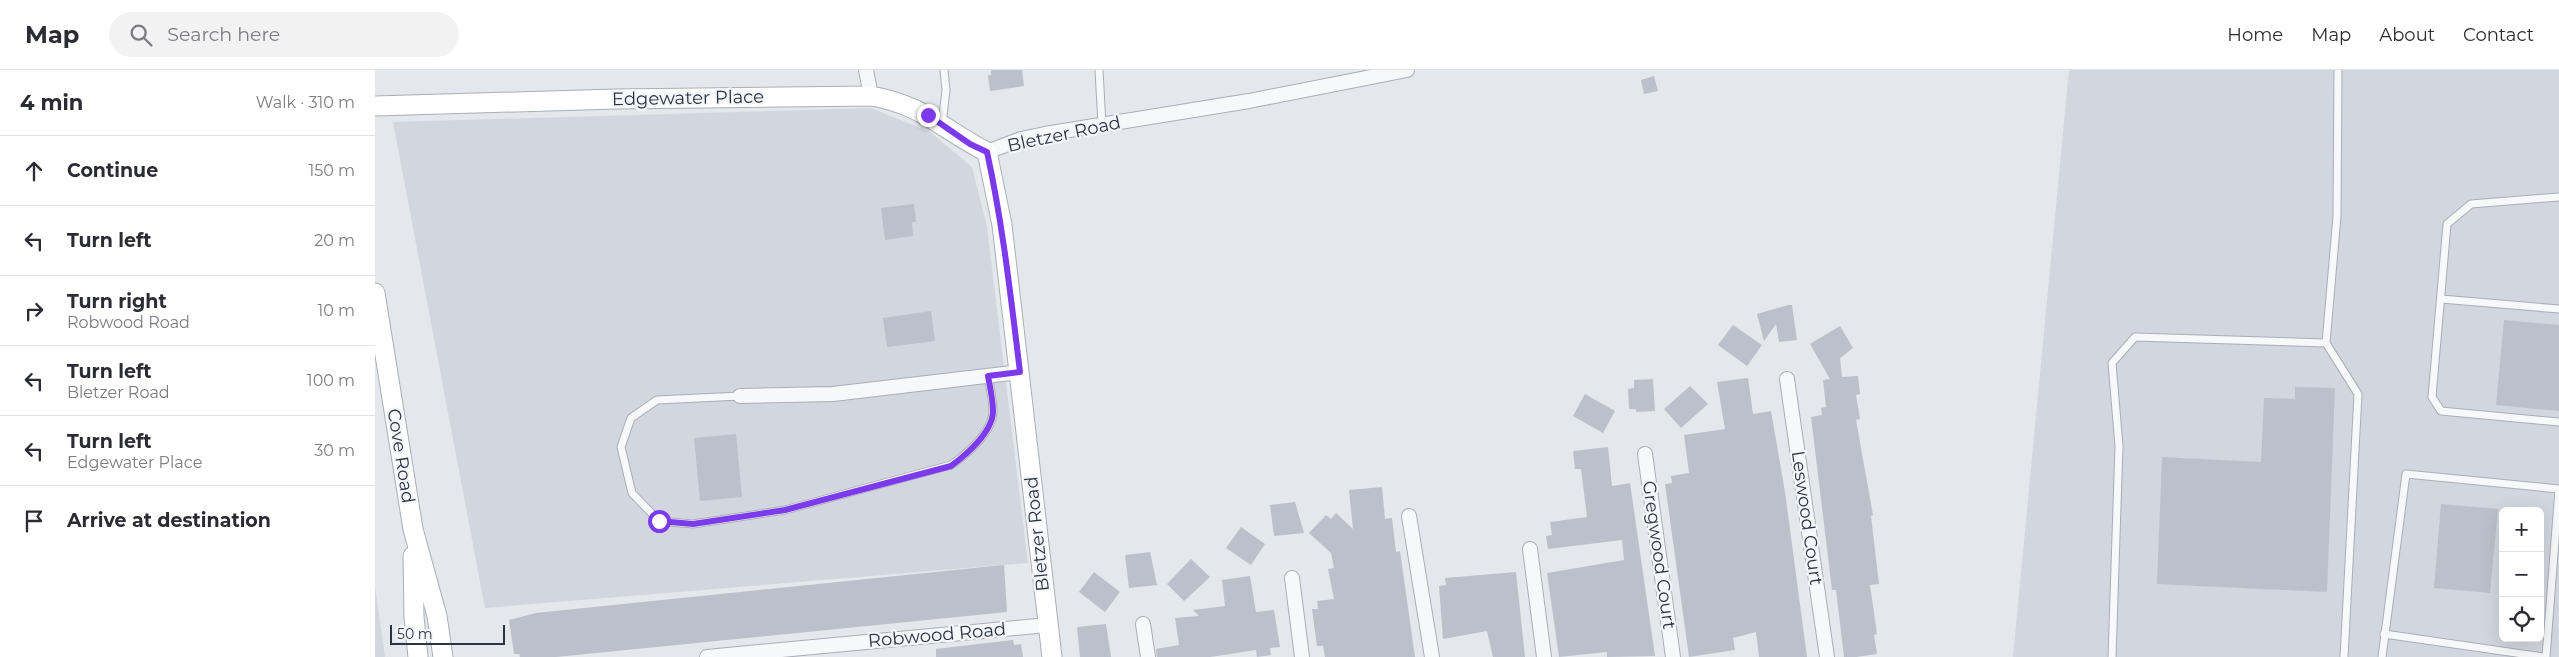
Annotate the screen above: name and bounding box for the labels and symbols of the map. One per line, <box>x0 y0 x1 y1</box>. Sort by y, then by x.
street label: Edgewater Place <box>612 86 764 110</box>
route end <box>917 104 940 127</box>
street label: Bletzer Road <box>1005 111 1123 157</box>
street label: Cove Road <box>383 407 419 505</box>
street label: Leswood Court <box>1787 449 1827 587</box>
street label: Bletzer Road <box>1020 475 1054 593</box>
street label: Gregwood Court <box>1638 479 1680 631</box>
route start <box>648 510 671 533</box>
street label: Robwood Road <box>867 618 1007 652</box>
scale bar <box>390 622 505 645</box>

